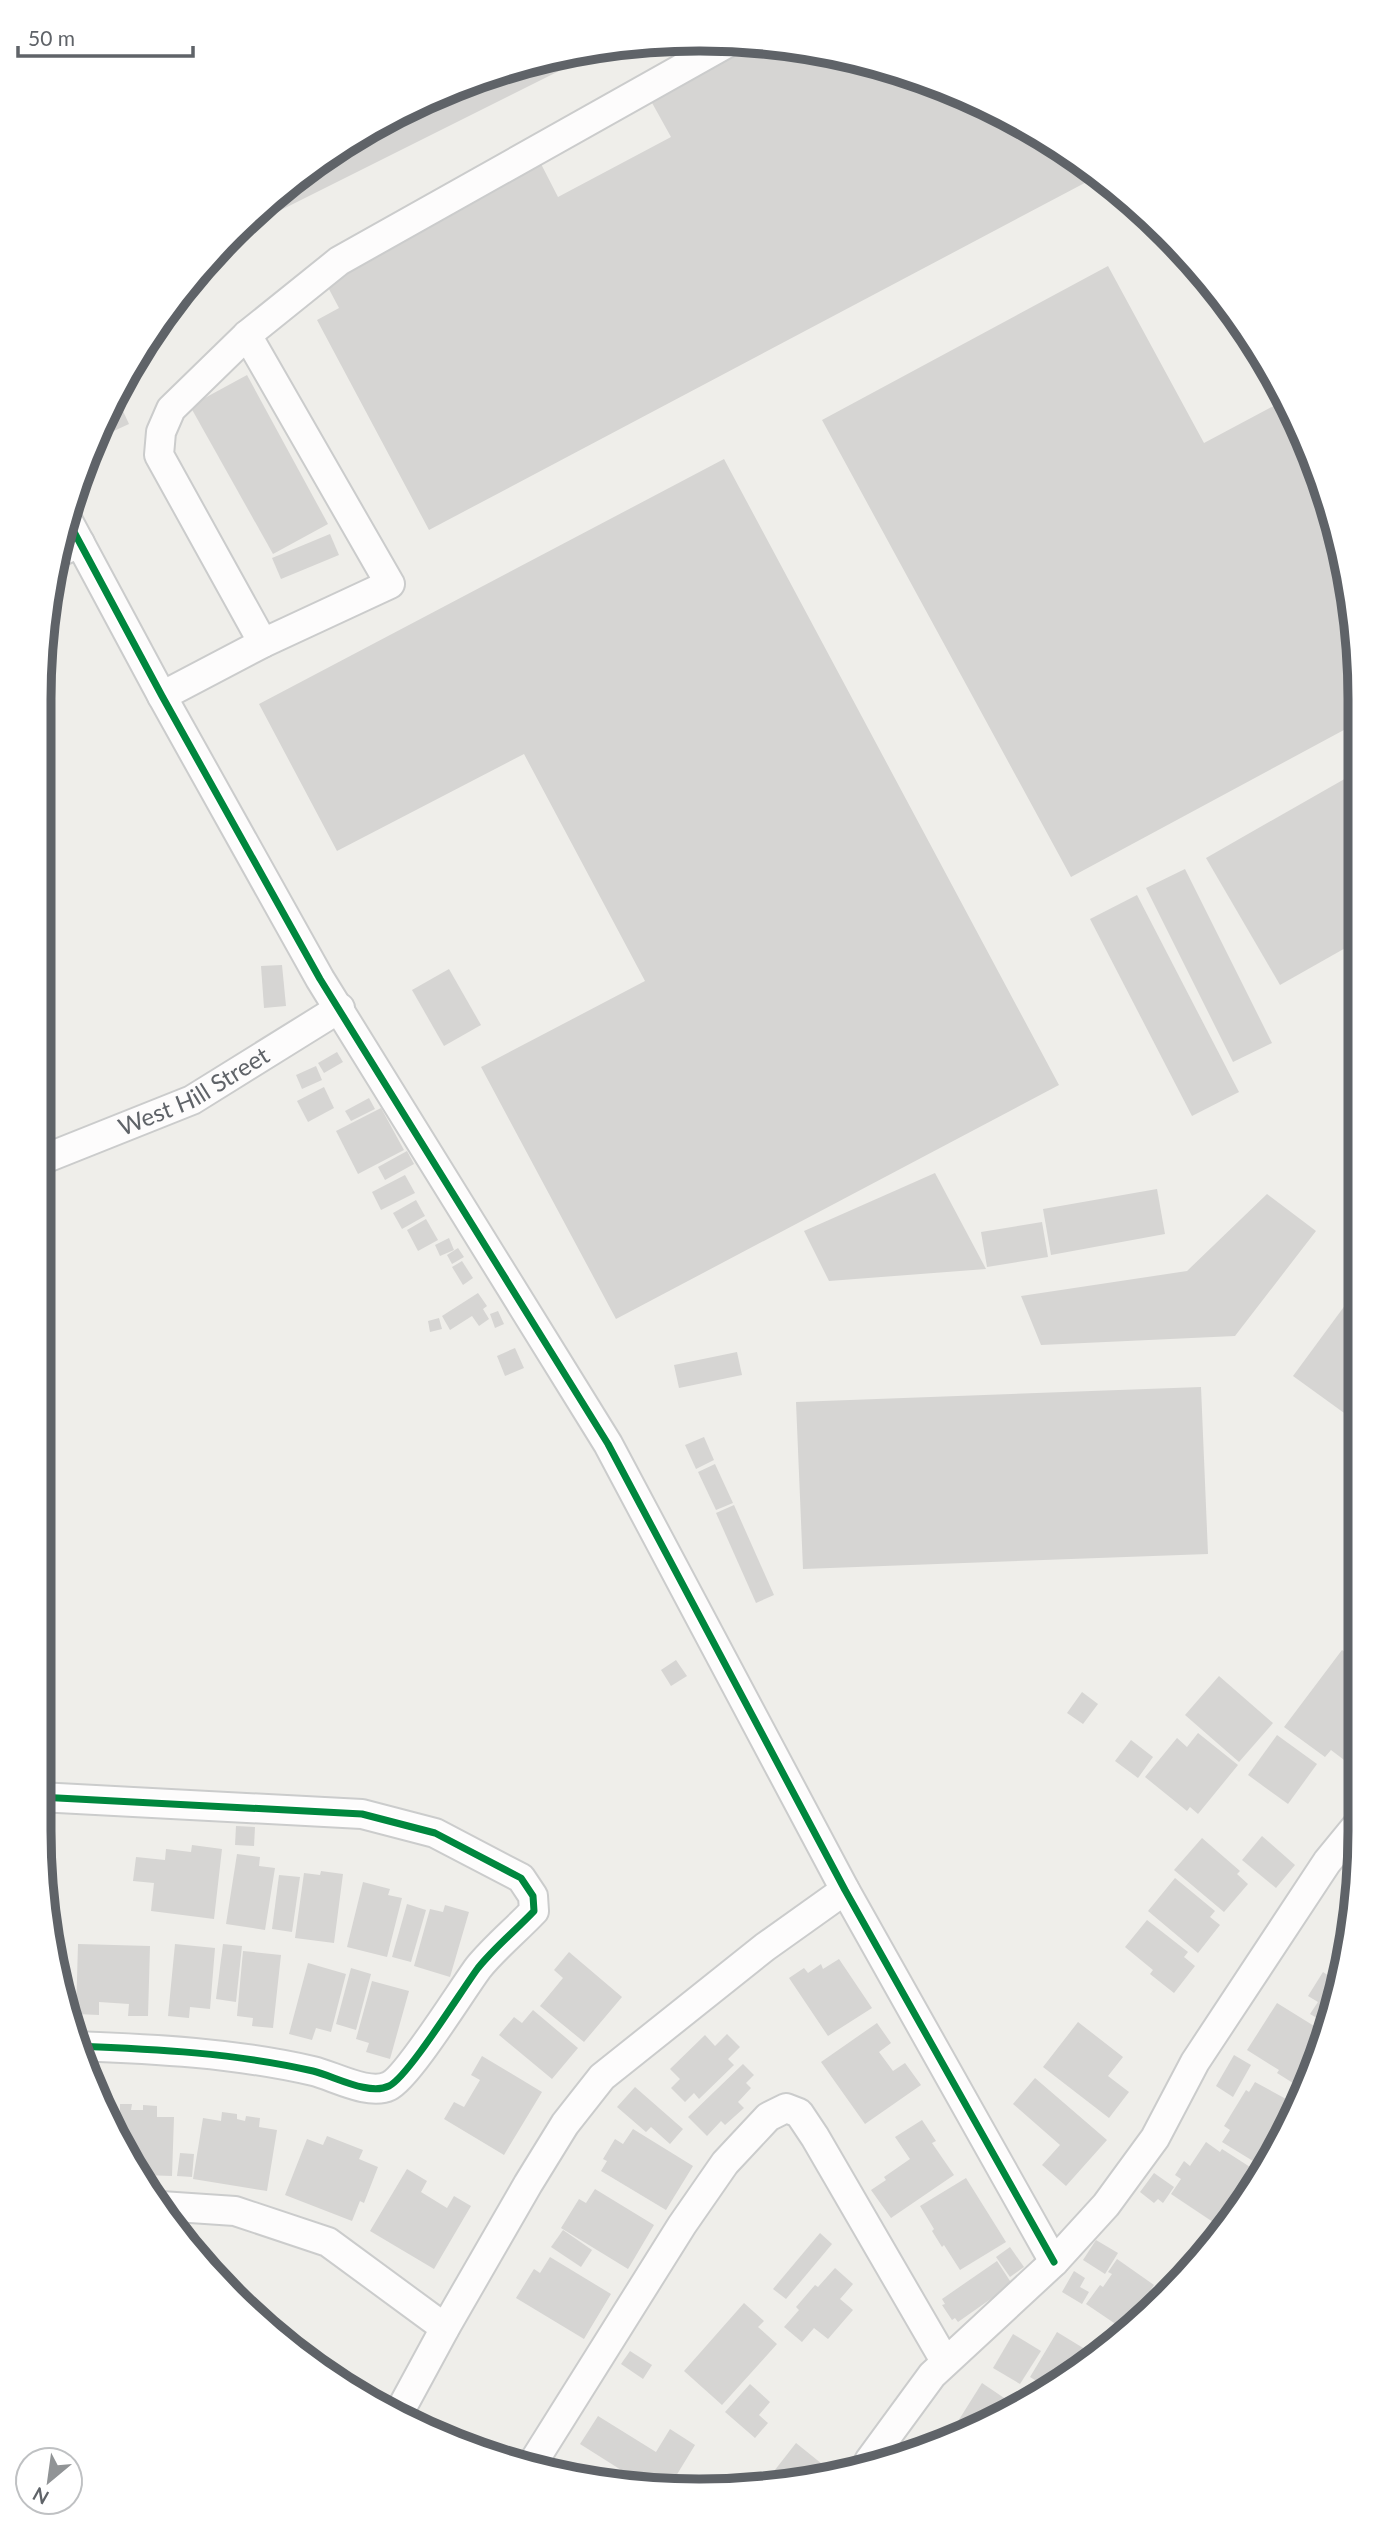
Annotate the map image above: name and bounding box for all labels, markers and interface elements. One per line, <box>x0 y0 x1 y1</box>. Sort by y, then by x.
scale bar <box>18 14 192 58</box>
text: 50 m <box>28 25 75 50</box>
street label: West Hill Street <box>114 1040 274 1141</box>
north arrow <box>14 2446 84 2516</box>
text: N <box>29 2483 52 2510</box>

